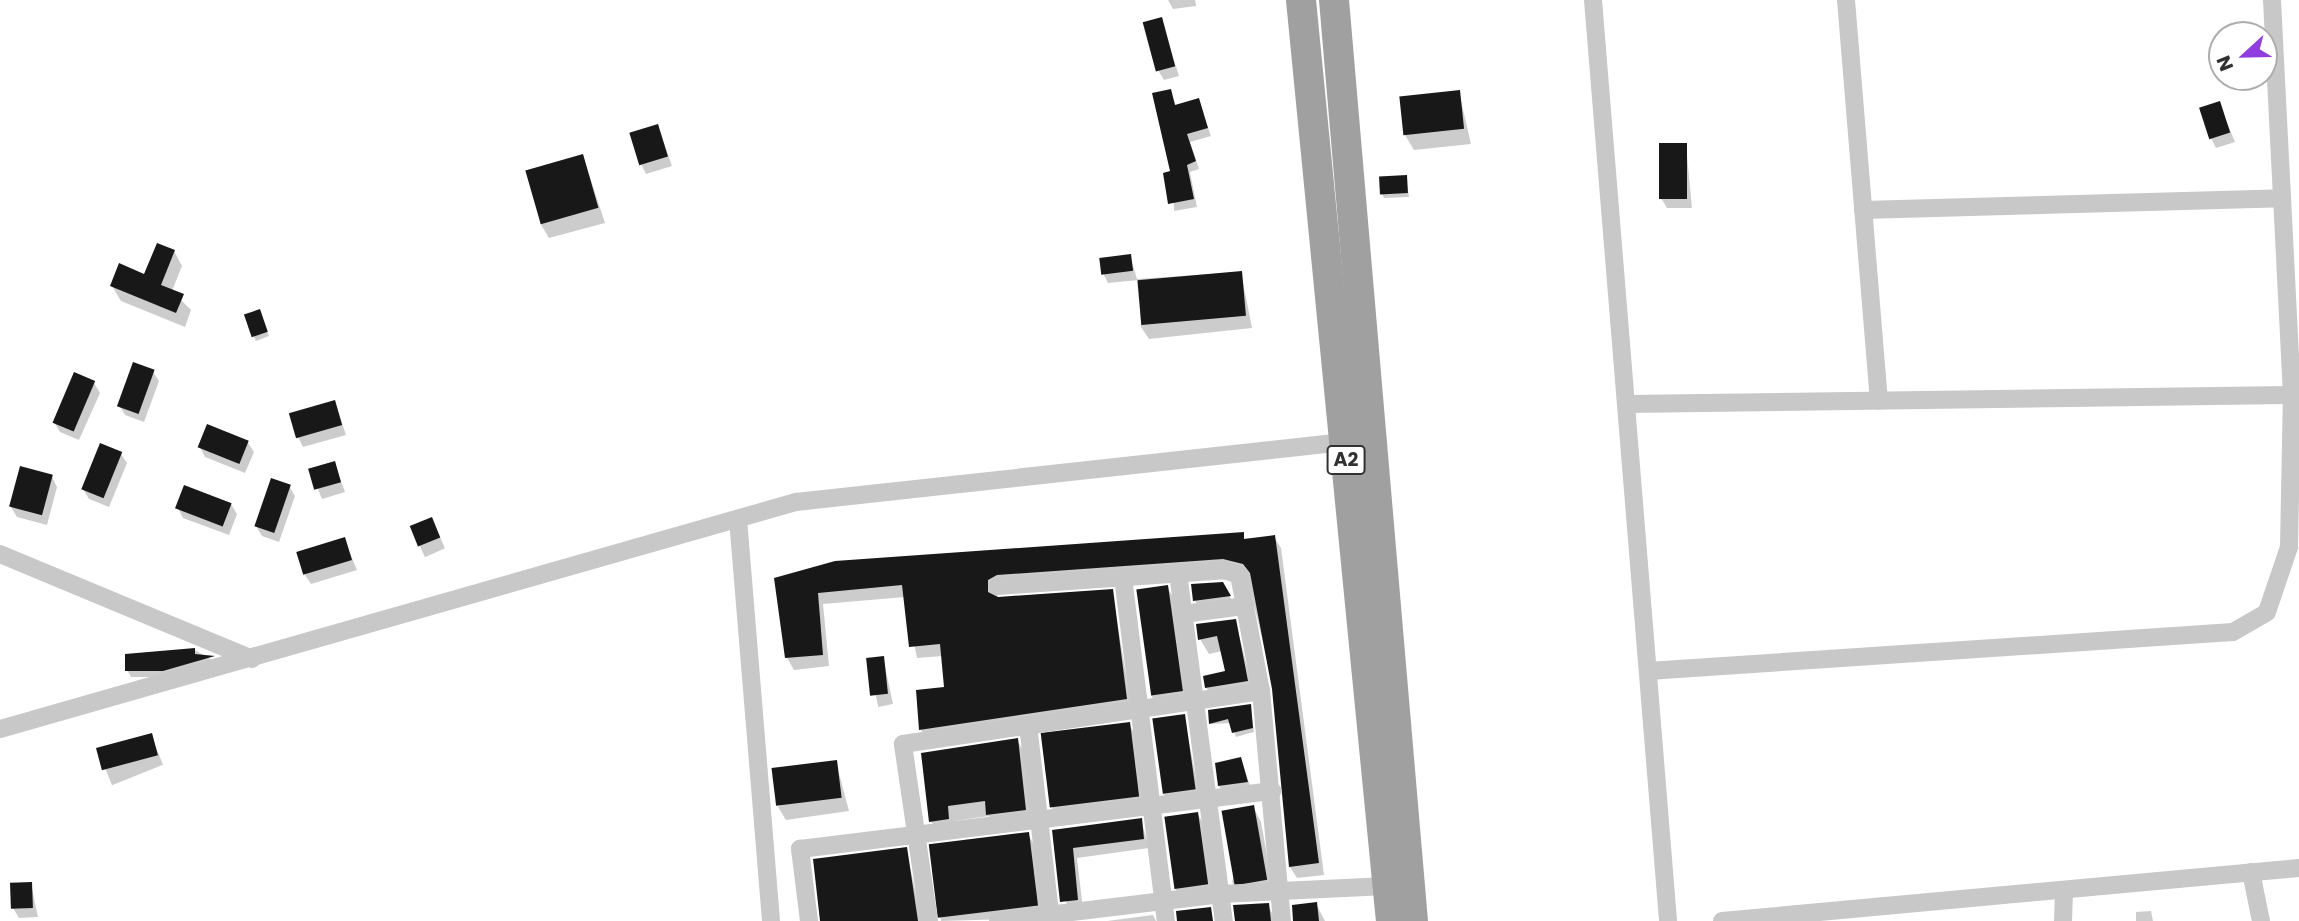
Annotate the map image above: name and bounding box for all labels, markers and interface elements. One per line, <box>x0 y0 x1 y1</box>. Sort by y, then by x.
north arrow <box>2208 21 2278 91</box>
text: N <box>2210 52 2240 75</box>
road number: A2 <box>1325 444 1367 475</box>

